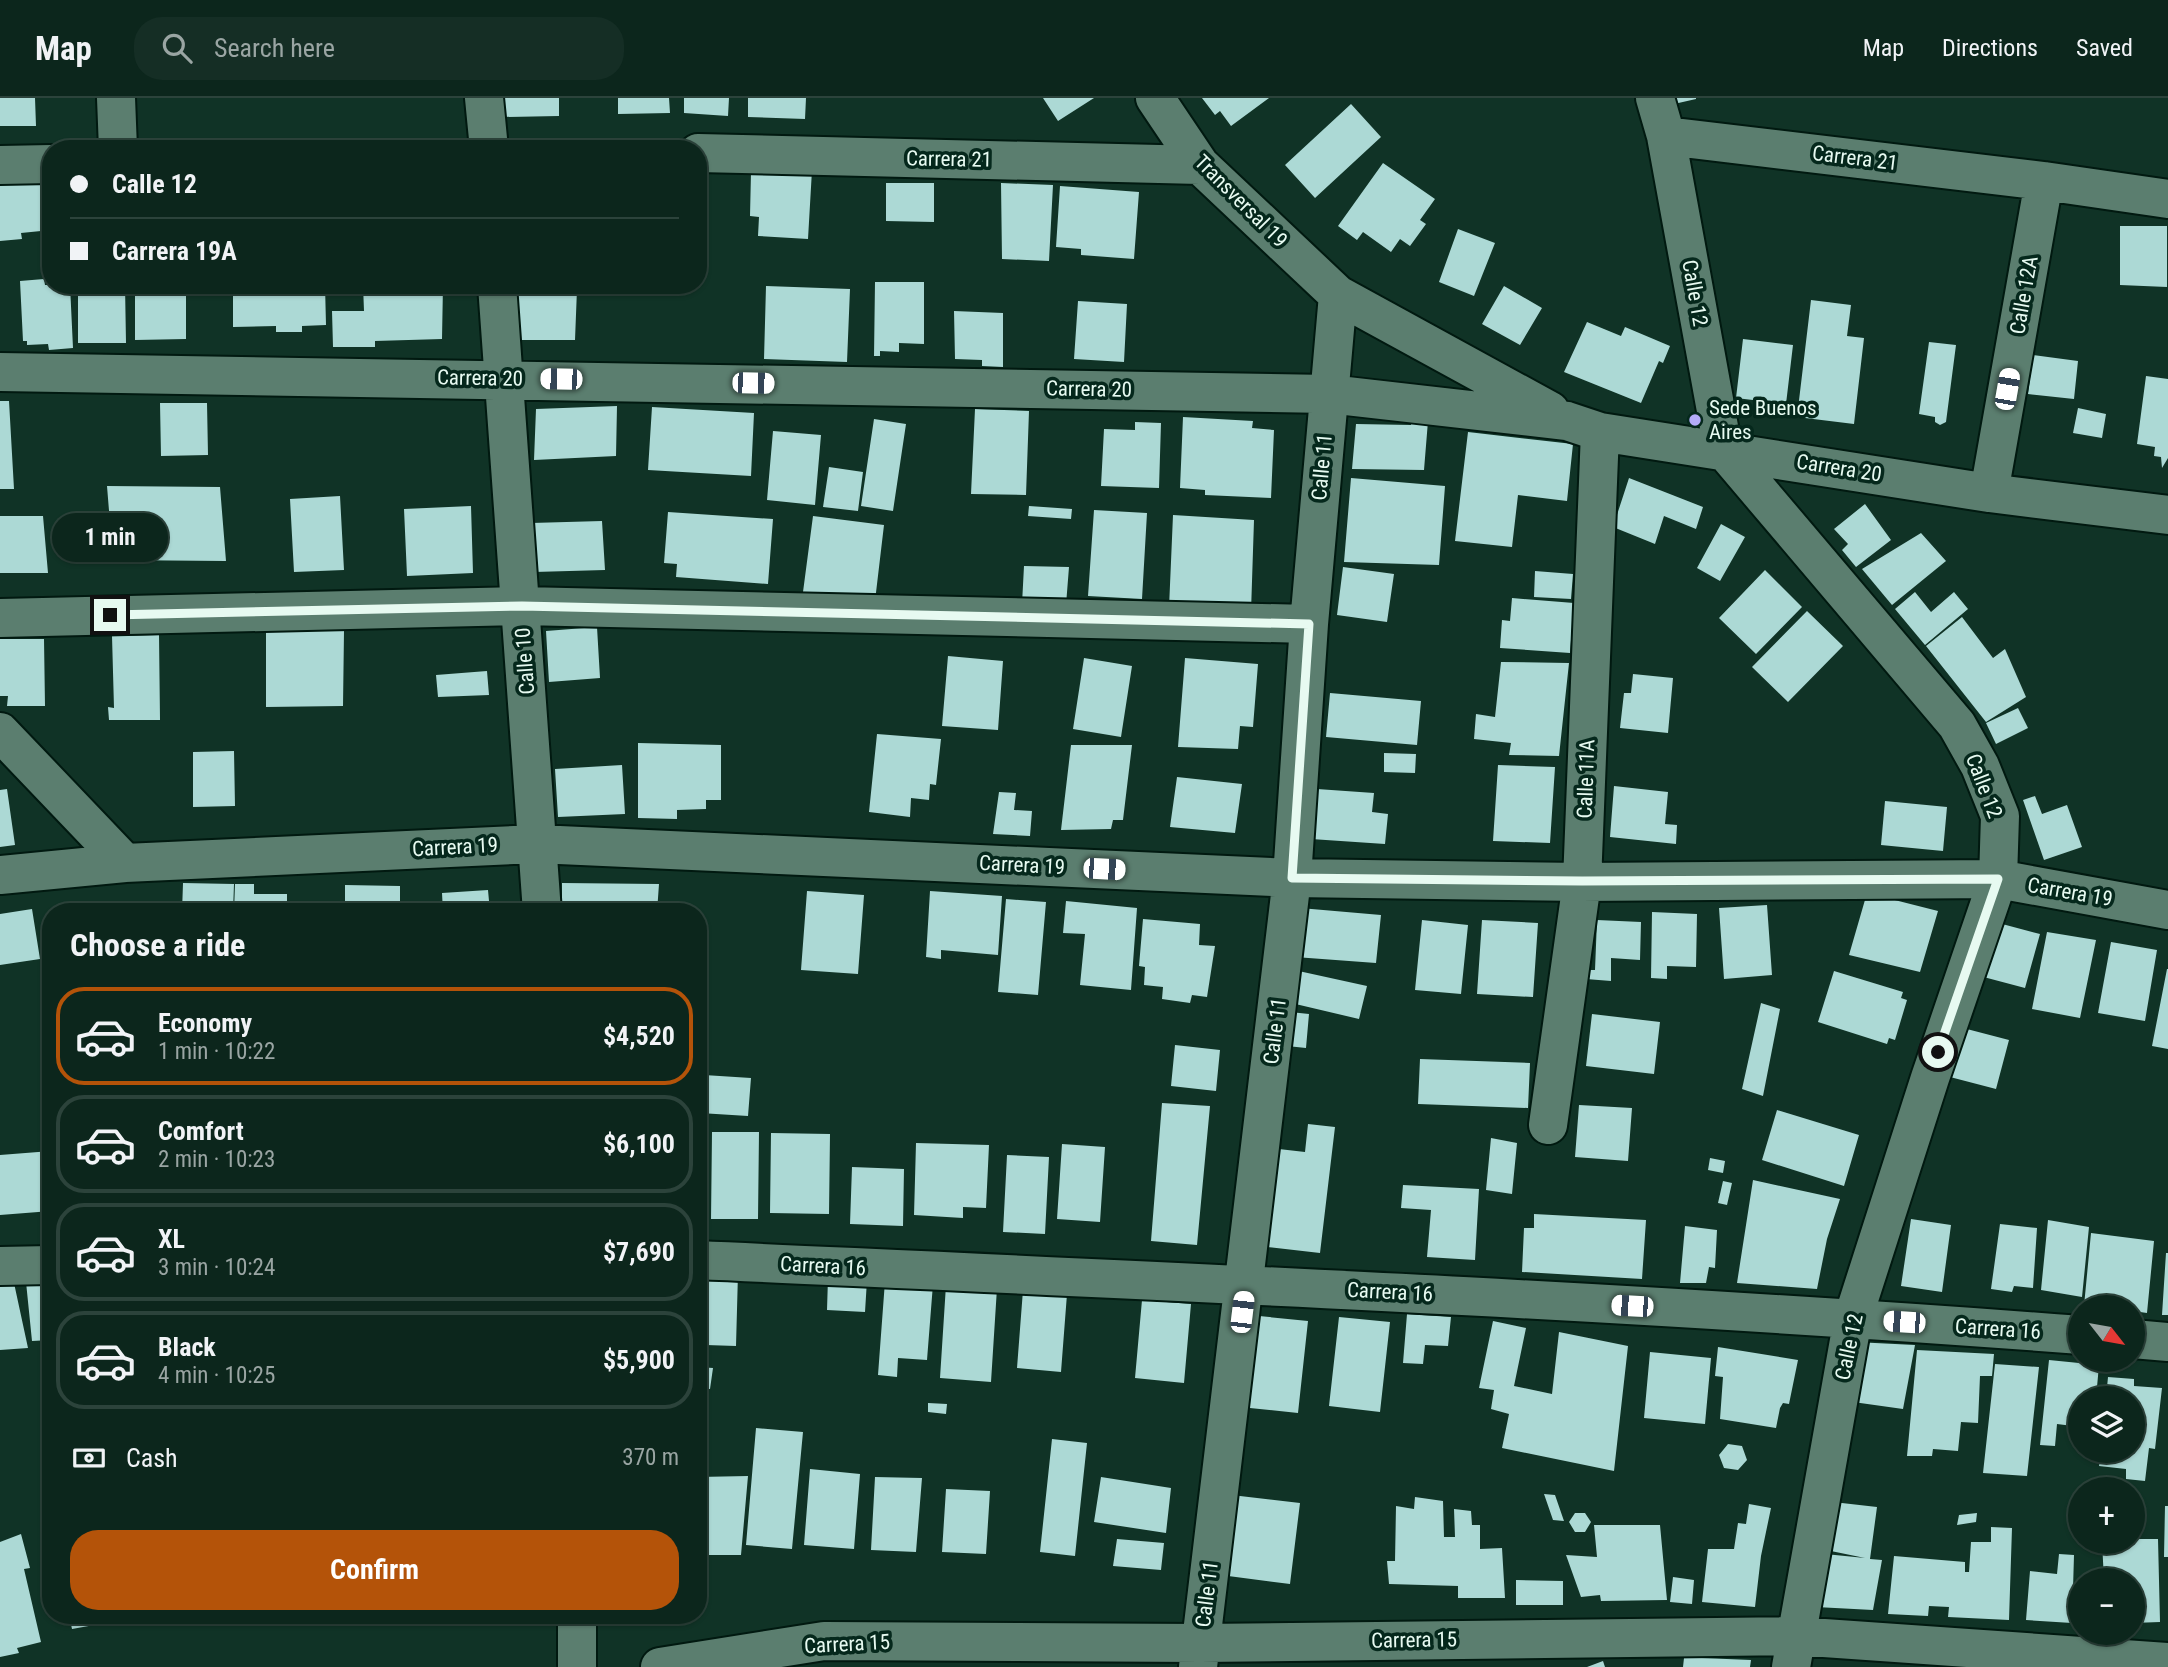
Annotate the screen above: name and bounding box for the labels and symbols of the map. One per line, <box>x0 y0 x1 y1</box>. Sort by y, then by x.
street label: Carrera 21 <box>1811 141 1899 175</box>
street label: Carrera 21 <box>906 146 992 172</box>
street label: Transversal 19 <box>1190 150 1292 252</box>
street label: Calle 12A <box>2005 254 2043 336</box>
street label: Calle 12 <box>1677 258 1713 328</box>
street label: Carrera 20 <box>437 365 523 391</box>
car <box>1994 366 2021 412</box>
car <box>540 368 583 390</box>
car <box>732 372 775 394</box>
street label: Carrera 20 <box>1046 376 1132 402</box>
place label: Sede Buenos Aires <box>1709 396 1817 444</box>
marker: Sede Buenos Aires <box>1687 412 1703 428</box>
street label: Calle 11 <box>1307 433 1337 501</box>
street label: Carrera 20 <box>1795 449 1883 487</box>
callout: 1 min <box>52 514 168 562</box>
route end <box>94 599 126 631</box>
street label: Calle 10 <box>511 627 539 695</box>
street label: Calle 11A <box>1573 739 1599 819</box>
street label: Calle 12 <box>1961 750 2007 822</box>
street label: Carrera 19 <box>411 833 499 861</box>
street label: Carrera 19 <box>978 851 1066 879</box>
car <box>1083 857 1126 881</box>
street label: Carrera 19 <box>2026 873 2114 911</box>
street label: Calle 11 <box>1259 996 1291 1066</box>
route start <box>1922 1036 1954 1068</box>
street label: Carrera 16 <box>779 1252 867 1280</box>
street label: Carrera 16 <box>1346 1278 1434 1306</box>
car <box>1230 1290 1255 1334</box>
car <box>1611 1294 1654 1318</box>
north arrow <box>2068 1295 2146 1372</box>
car <box>1883 1310 1926 1334</box>
street label: Calle 12 <box>1830 1312 1868 1382</box>
street label: Carrera 16 <box>1954 1314 2042 1344</box>
street label: Calle 11 <box>1191 1559 1223 1629</box>
street label: Carrera 15 <box>1371 1627 1457 1653</box>
street label: Carrera 15 <box>803 1630 891 1658</box>

